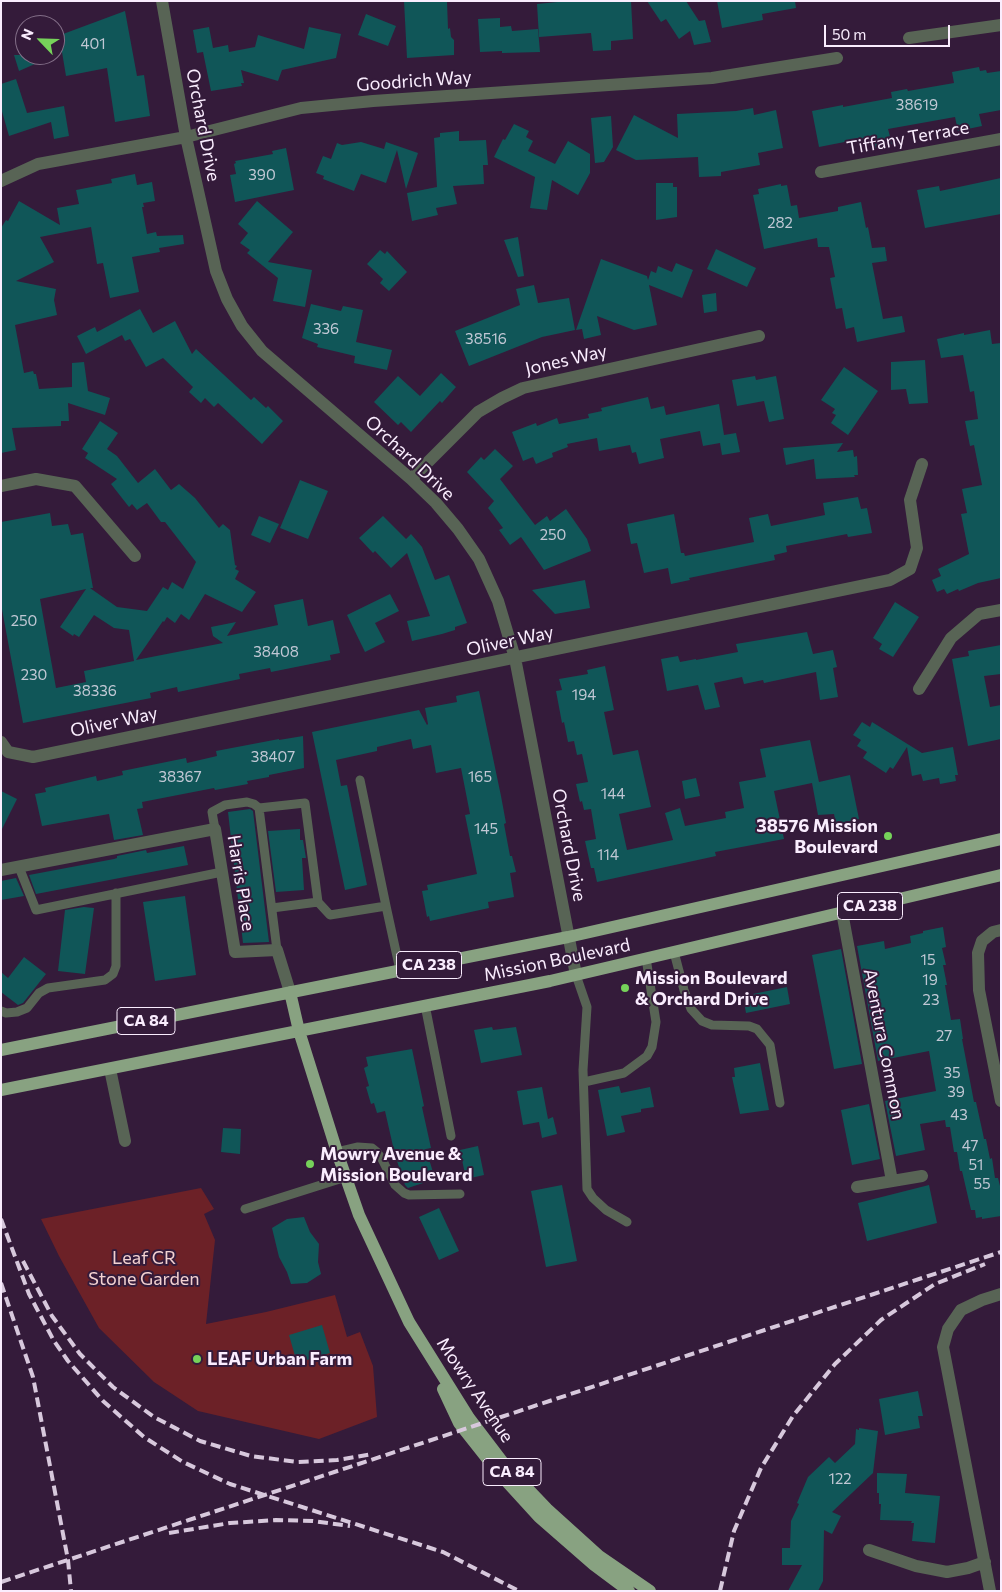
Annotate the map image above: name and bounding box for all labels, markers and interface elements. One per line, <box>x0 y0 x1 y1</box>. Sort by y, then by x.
north arrow <box>15 15 65 65</box>
scale bar <box>827 15 953 47</box>
text: 50 m <box>832 25 866 43</box>
text: N <box>17 26 37 42</box>
house number: 401 <box>80 35 106 53</box>
street label: Goodrich Way <box>356 66 472 96</box>
street label: Orchard Drive <box>181 67 225 183</box>
house number: 38619 <box>896 96 938 114</box>
street label: Tiffany Terrace <box>845 117 971 159</box>
house number: 390 <box>248 166 276 184</box>
house number: 282 <box>767 214 793 232</box>
house number: 336 <box>313 320 339 338</box>
house number: 38516 <box>465 330 507 348</box>
street label: Jones Way <box>523 340 609 380</box>
street label: Orchard Drive <box>361 411 459 505</box>
house number: 250 <box>540 526 566 544</box>
house number: 250 <box>11 612 37 630</box>
street label: Oliver Way <box>464 621 556 661</box>
house number: 38408 <box>253 643 299 661</box>
house number: 230 <box>21 666 47 684</box>
house number: 38336 <box>73 682 117 700</box>
house number: 194 <box>572 686 596 704</box>
street label: Oliver Way <box>68 702 160 742</box>
house number: 38407 <box>251 748 295 766</box>
house number: 38367 <box>158 768 202 786</box>
house number: 165 <box>468 768 492 786</box>
house number: 144 <box>601 785 625 803</box>
street label: Orchard Drive <box>547 787 591 903</box>
place label: 38576 Mission Boulevard <box>756 815 878 858</box>
house number: 145 <box>474 820 498 838</box>
marker: 38576 Mission Boulevard <box>882 830 894 842</box>
street label: Harris Place <box>223 833 259 933</box>
house number: 114 <box>597 846 619 864</box>
road number: CA 238 <box>838 892 902 919</box>
street label: Mission Boulevard <box>482 934 632 986</box>
house number: 15 <box>920 951 936 969</box>
road number: CA 238 <box>396 952 462 978</box>
place label: Mission Boulevard & Orchard Drive <box>635 967 788 1010</box>
street label: Aventura Common <box>859 967 909 1121</box>
house number: 19 <box>922 971 938 989</box>
marker: Mission Boulevard & Orchard Drive <box>619 982 631 994</box>
house number: 23 <box>923 991 939 1009</box>
road number: CA 84 <box>117 1008 175 1034</box>
house number: 27 <box>936 1027 952 1045</box>
house number: 35 <box>943 1064 961 1082</box>
house number: 39 <box>947 1083 965 1101</box>
house number: 43 <box>950 1106 968 1124</box>
house number: 47 <box>962 1137 978 1155</box>
place label: Mowry Avenue & Mission Boulevard <box>320 1143 473 1186</box>
house number: 51 <box>968 1156 984 1174</box>
marker: Mowry Avenue & Mission Boulevard <box>304 1158 316 1170</box>
house number: 55 <box>973 1175 991 1193</box>
park label: Leaf CR Stone Garden <box>88 1247 200 1290</box>
street label: Mowry Avenue <box>432 1333 518 1447</box>
place label: LEAF Urban Farm <box>207 1348 352 1370</box>
marker: LEAF Urban Farm <box>191 1353 203 1365</box>
road number: CA 84 <box>483 1458 541 1485</box>
house number: 122 <box>828 1470 852 1488</box>

